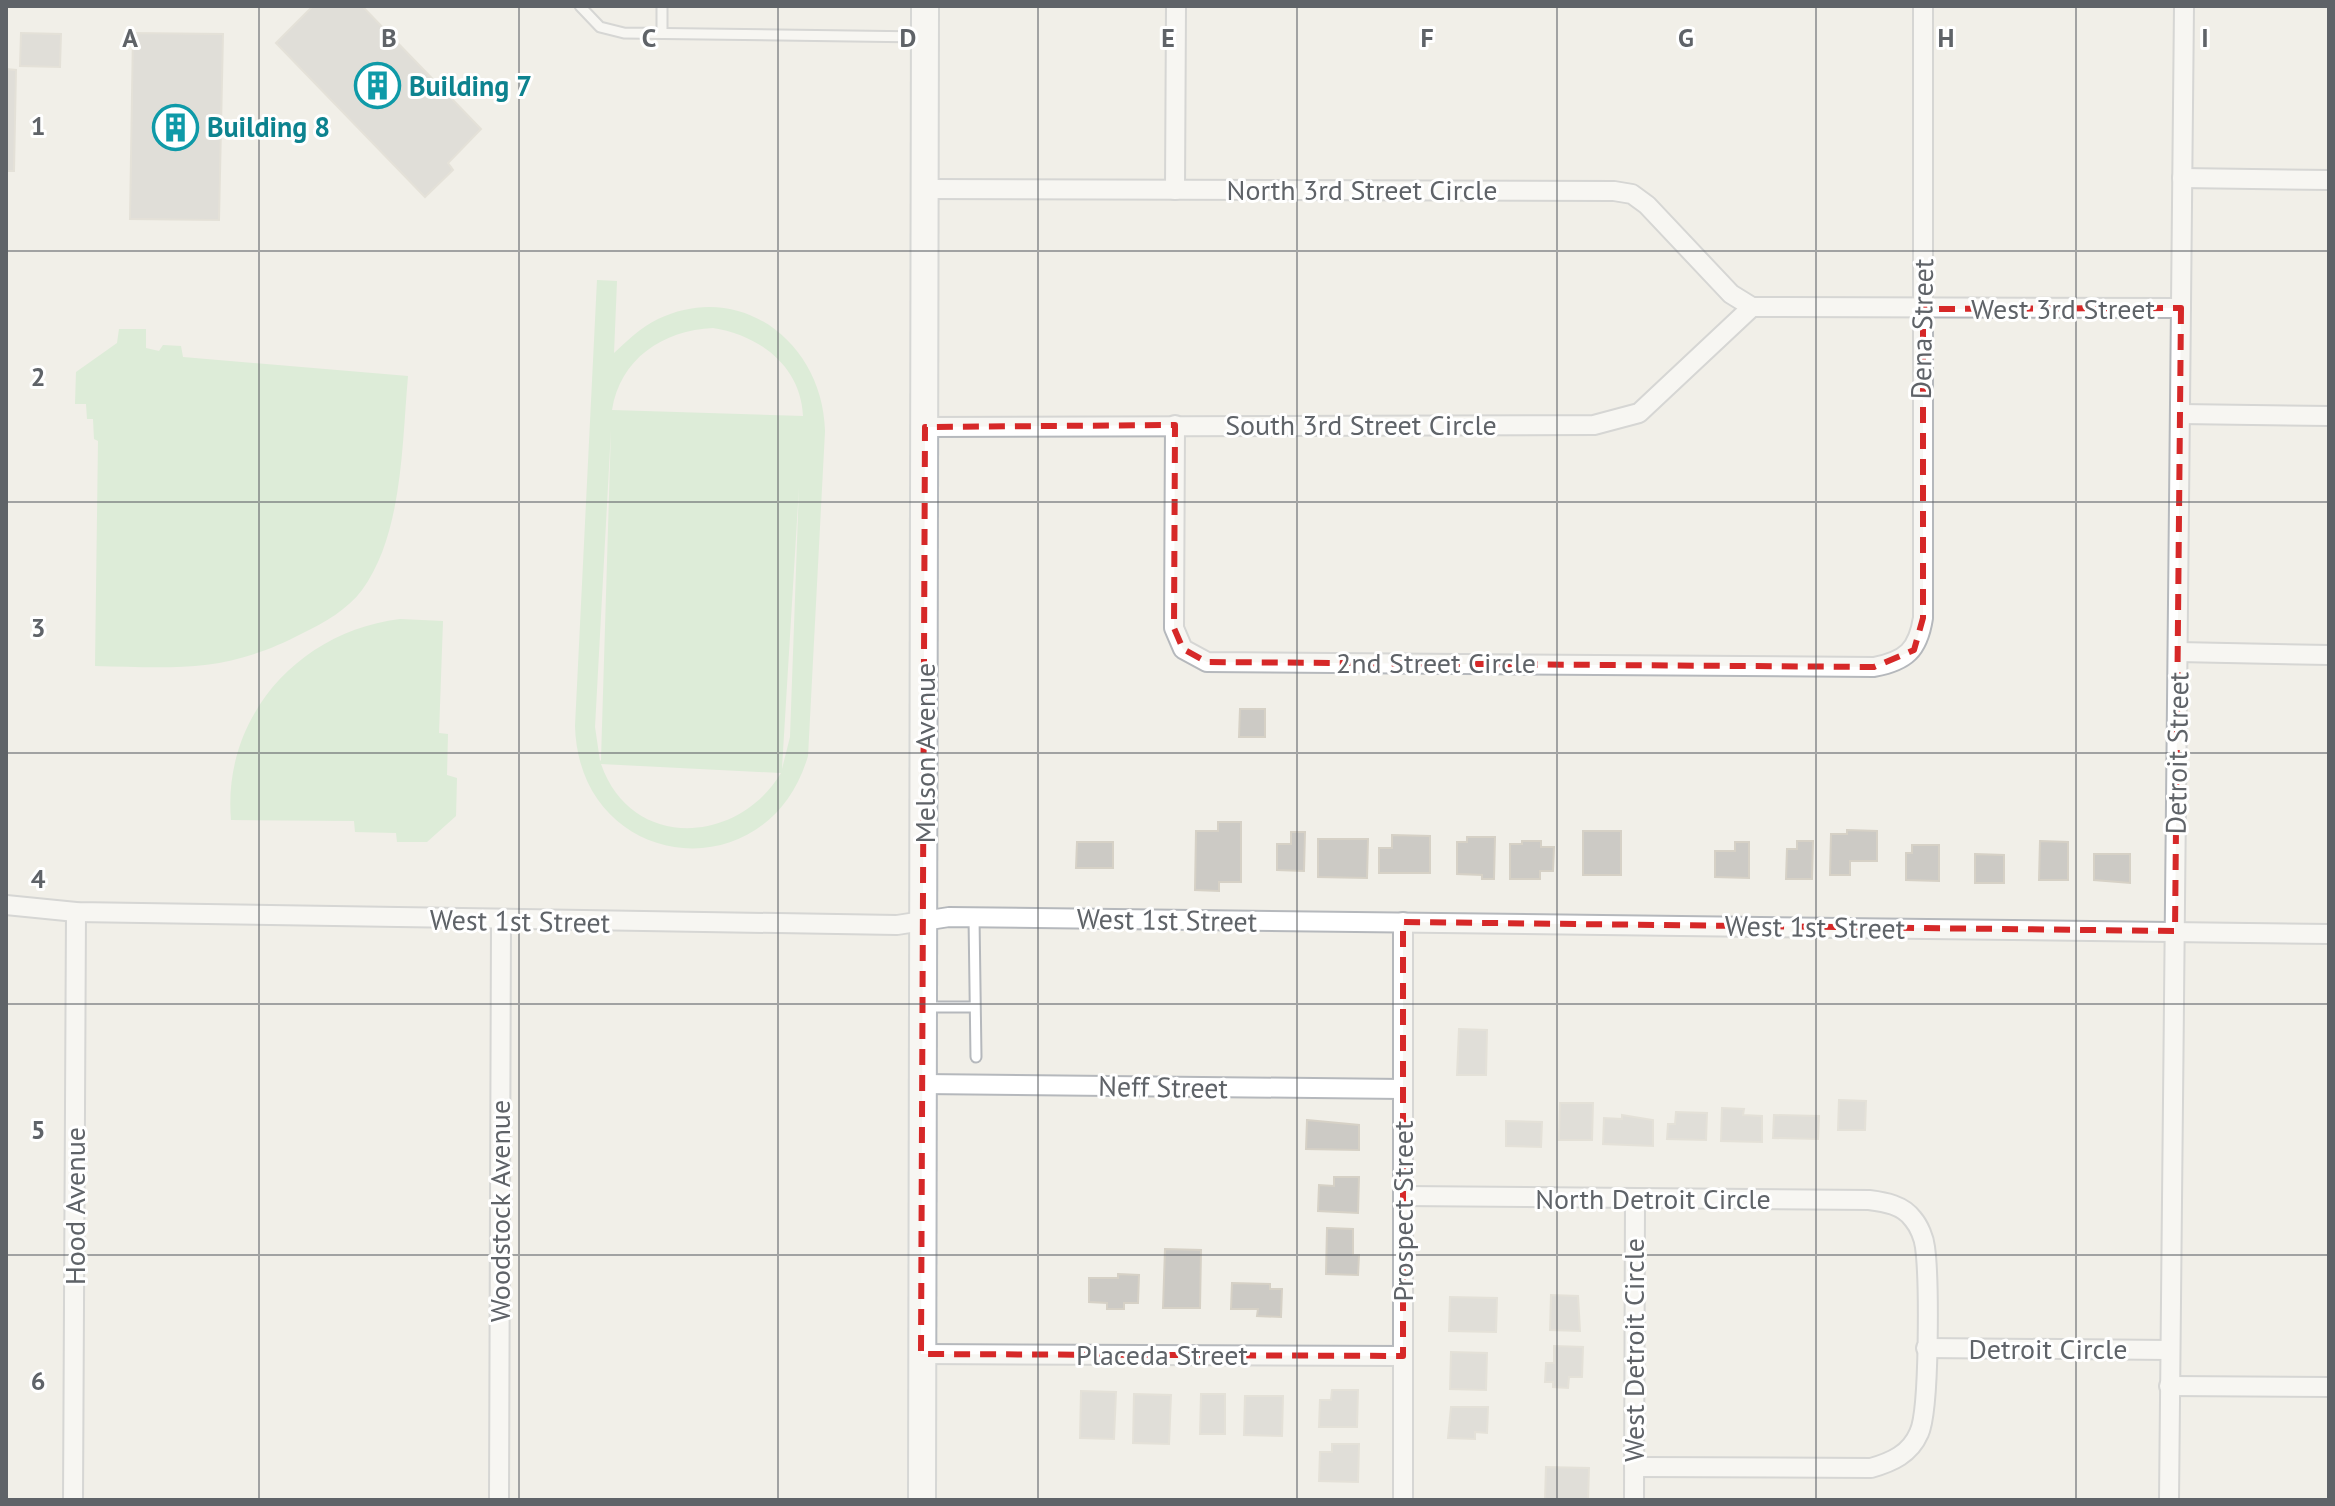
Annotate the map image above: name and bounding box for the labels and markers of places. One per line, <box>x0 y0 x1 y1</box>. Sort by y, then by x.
building icon: Building 7 <box>354 62 402 110</box>
place label: Building 7 <box>409 67 532 104</box>
building icon: Building 8 <box>152 103 200 151</box>
place label: Building 8 <box>207 108 330 145</box>

